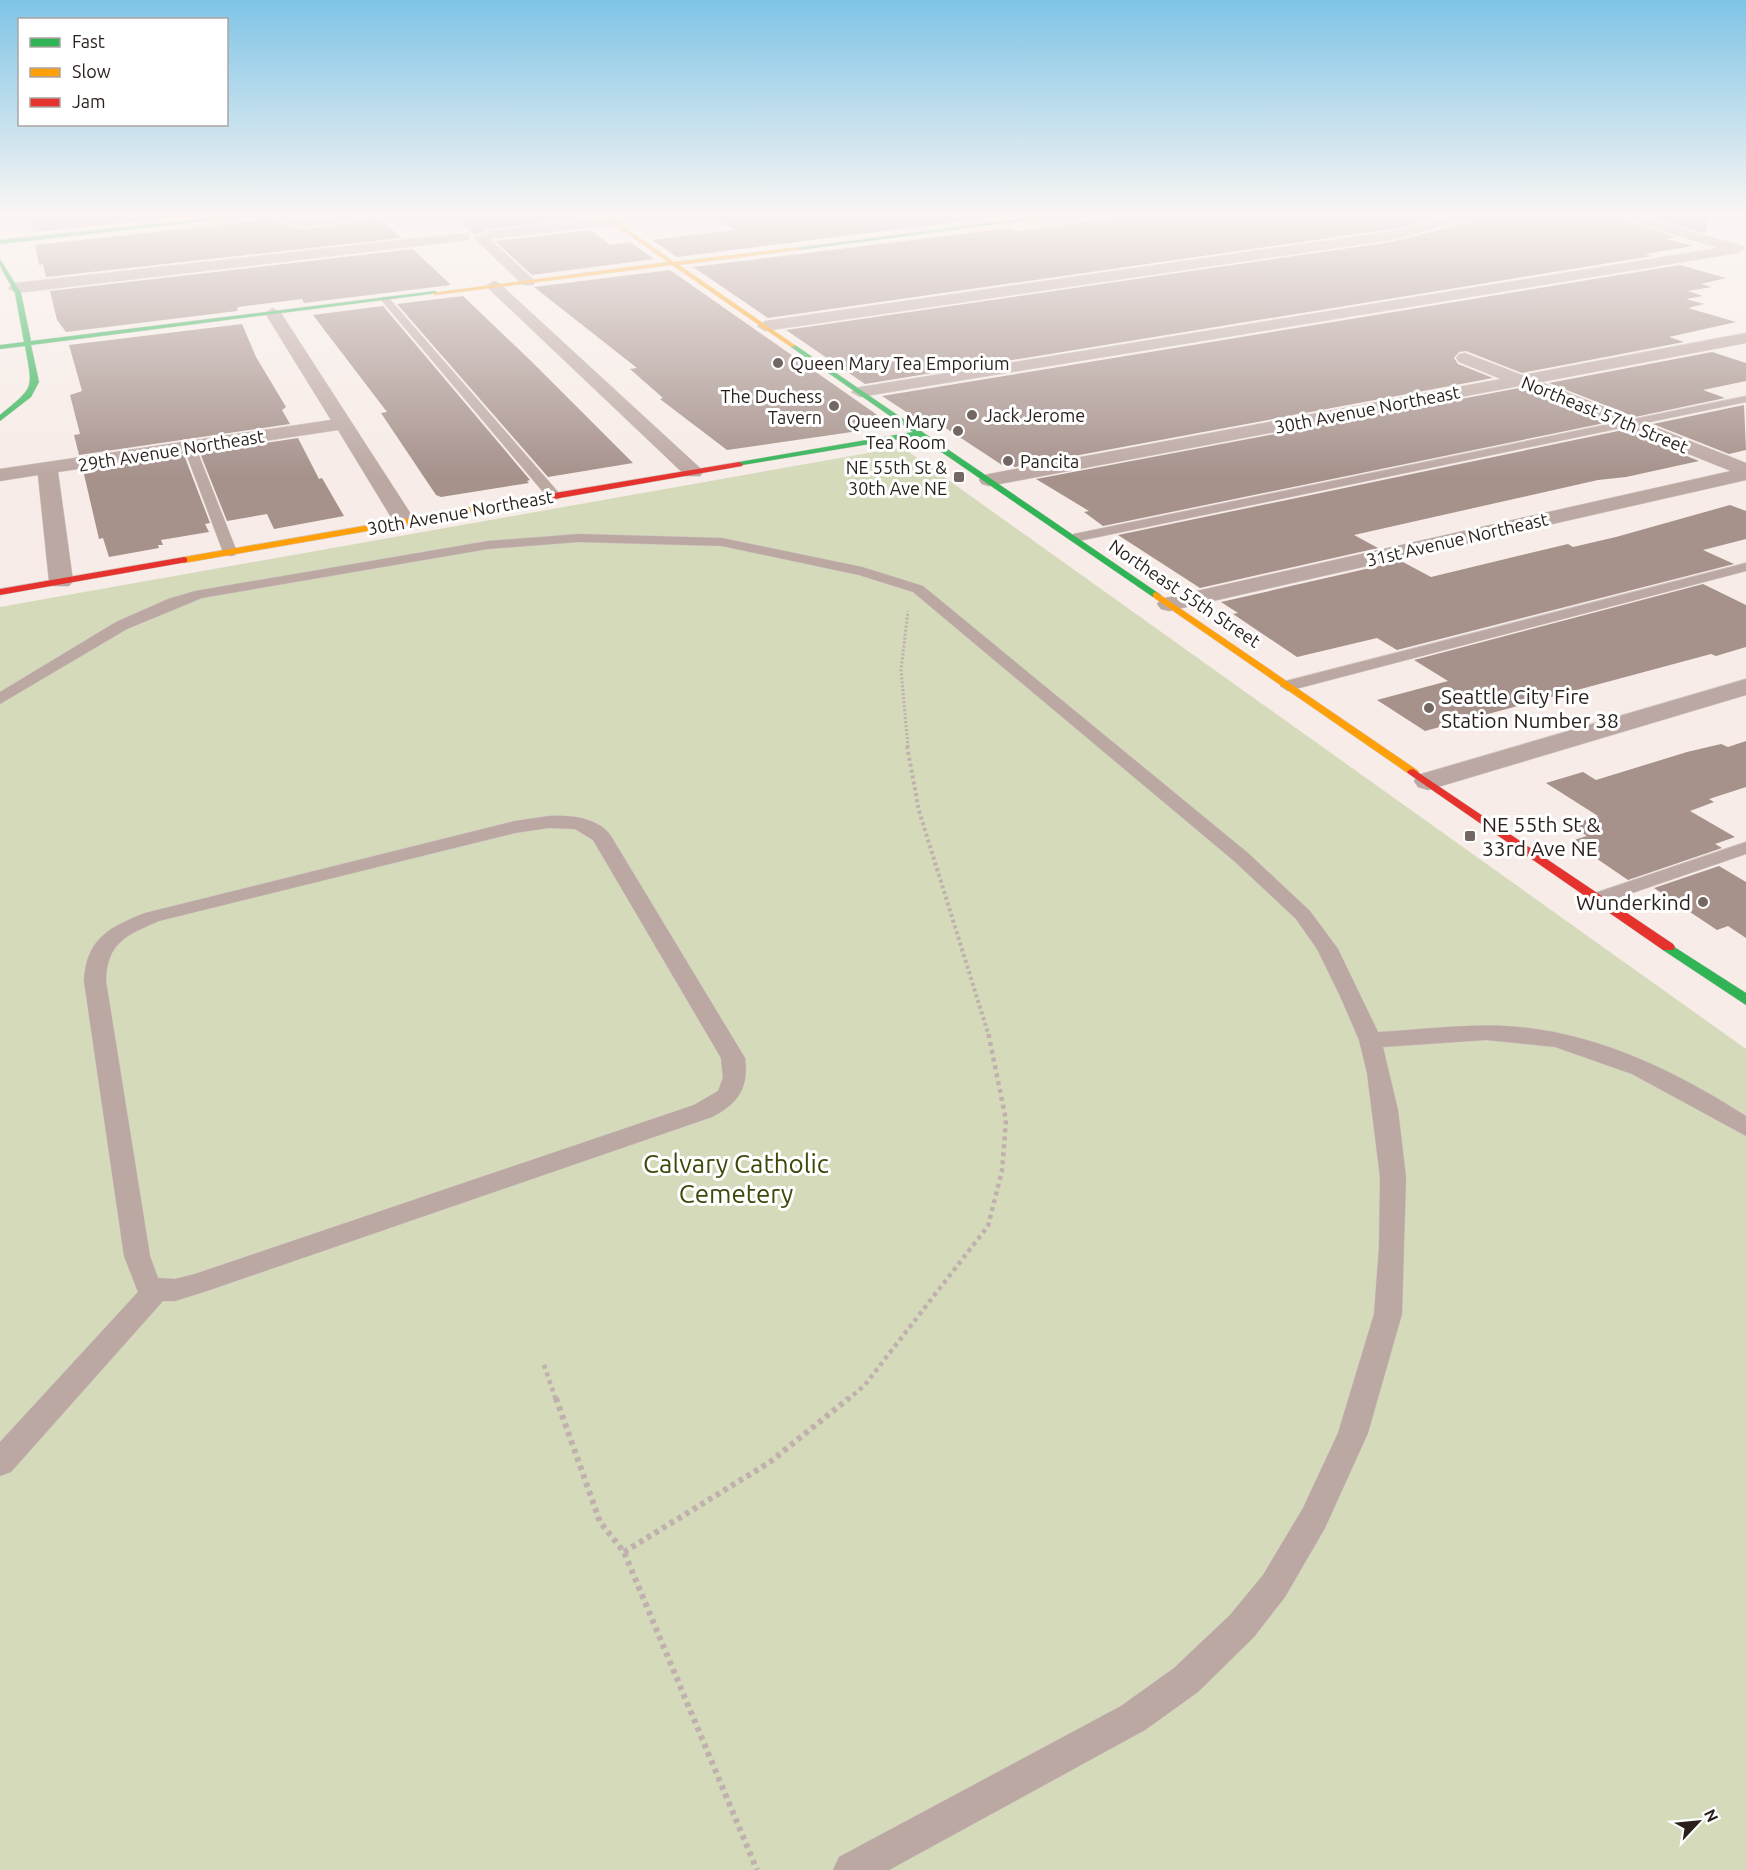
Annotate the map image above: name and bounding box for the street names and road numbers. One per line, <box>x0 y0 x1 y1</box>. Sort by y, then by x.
street label: Northeast 57th Street <box>1519 371 1691 457</box>
street label: 30th Avenue Northeast <box>1273 381 1461 437</box>
street label: 29th Avenue Northeast <box>77 425 265 475</box>
street label: 30th Avenue Northeast <box>366 486 554 538</box>
street label: 31st Avenue Northeast <box>1364 508 1550 570</box>
street label: Northeast 55th Street <box>1106 535 1264 651</box>

